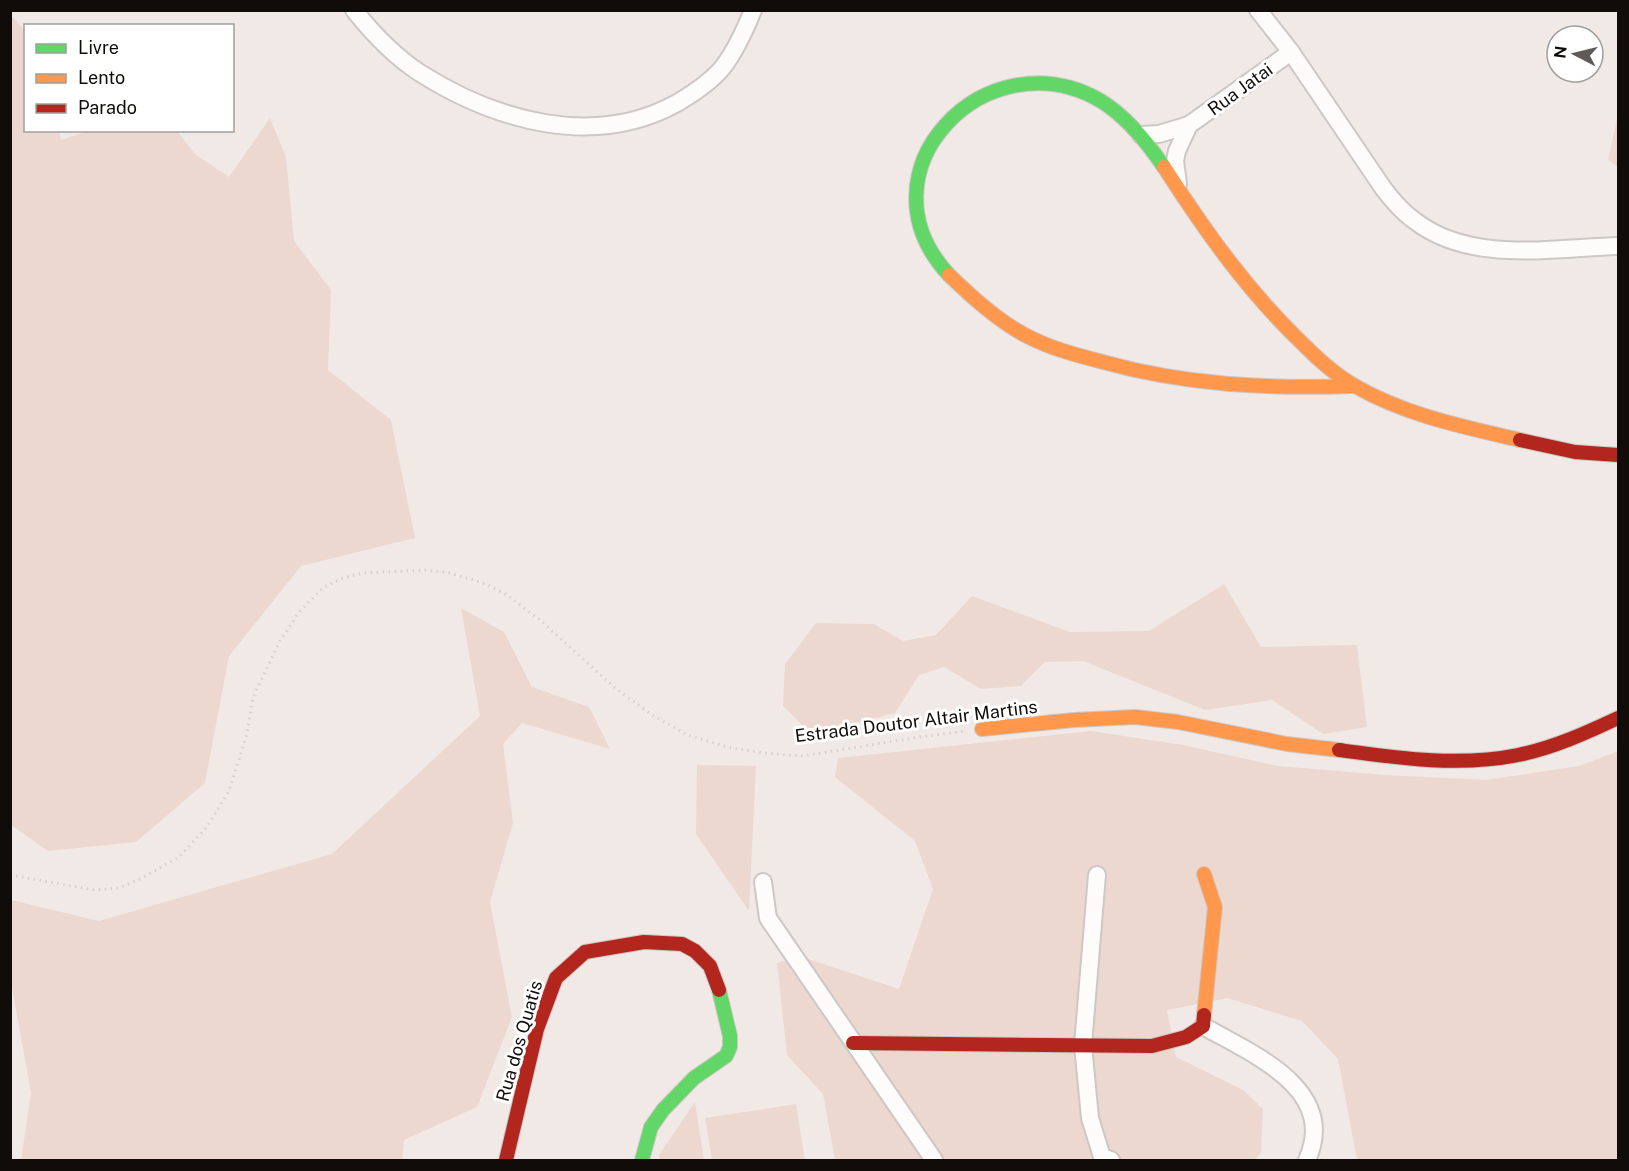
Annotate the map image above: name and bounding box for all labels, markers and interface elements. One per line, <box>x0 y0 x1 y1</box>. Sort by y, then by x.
legend <box>24 24 234 132</box>
north arrow <box>1545 24 1605 84</box>
text: Livre <box>78 37 119 58</box>
text: N <box>1550 45 1571 60</box>
street label: Rua Jatai <box>1204 59 1276 119</box>
text: Lento <box>78 67 125 88</box>
text: Parado <box>78 97 137 118</box>
street label: Estrada Doutor Altair Martins <box>794 696 1038 746</box>
street label: Rua dos Quatis <box>492 978 546 1104</box>

